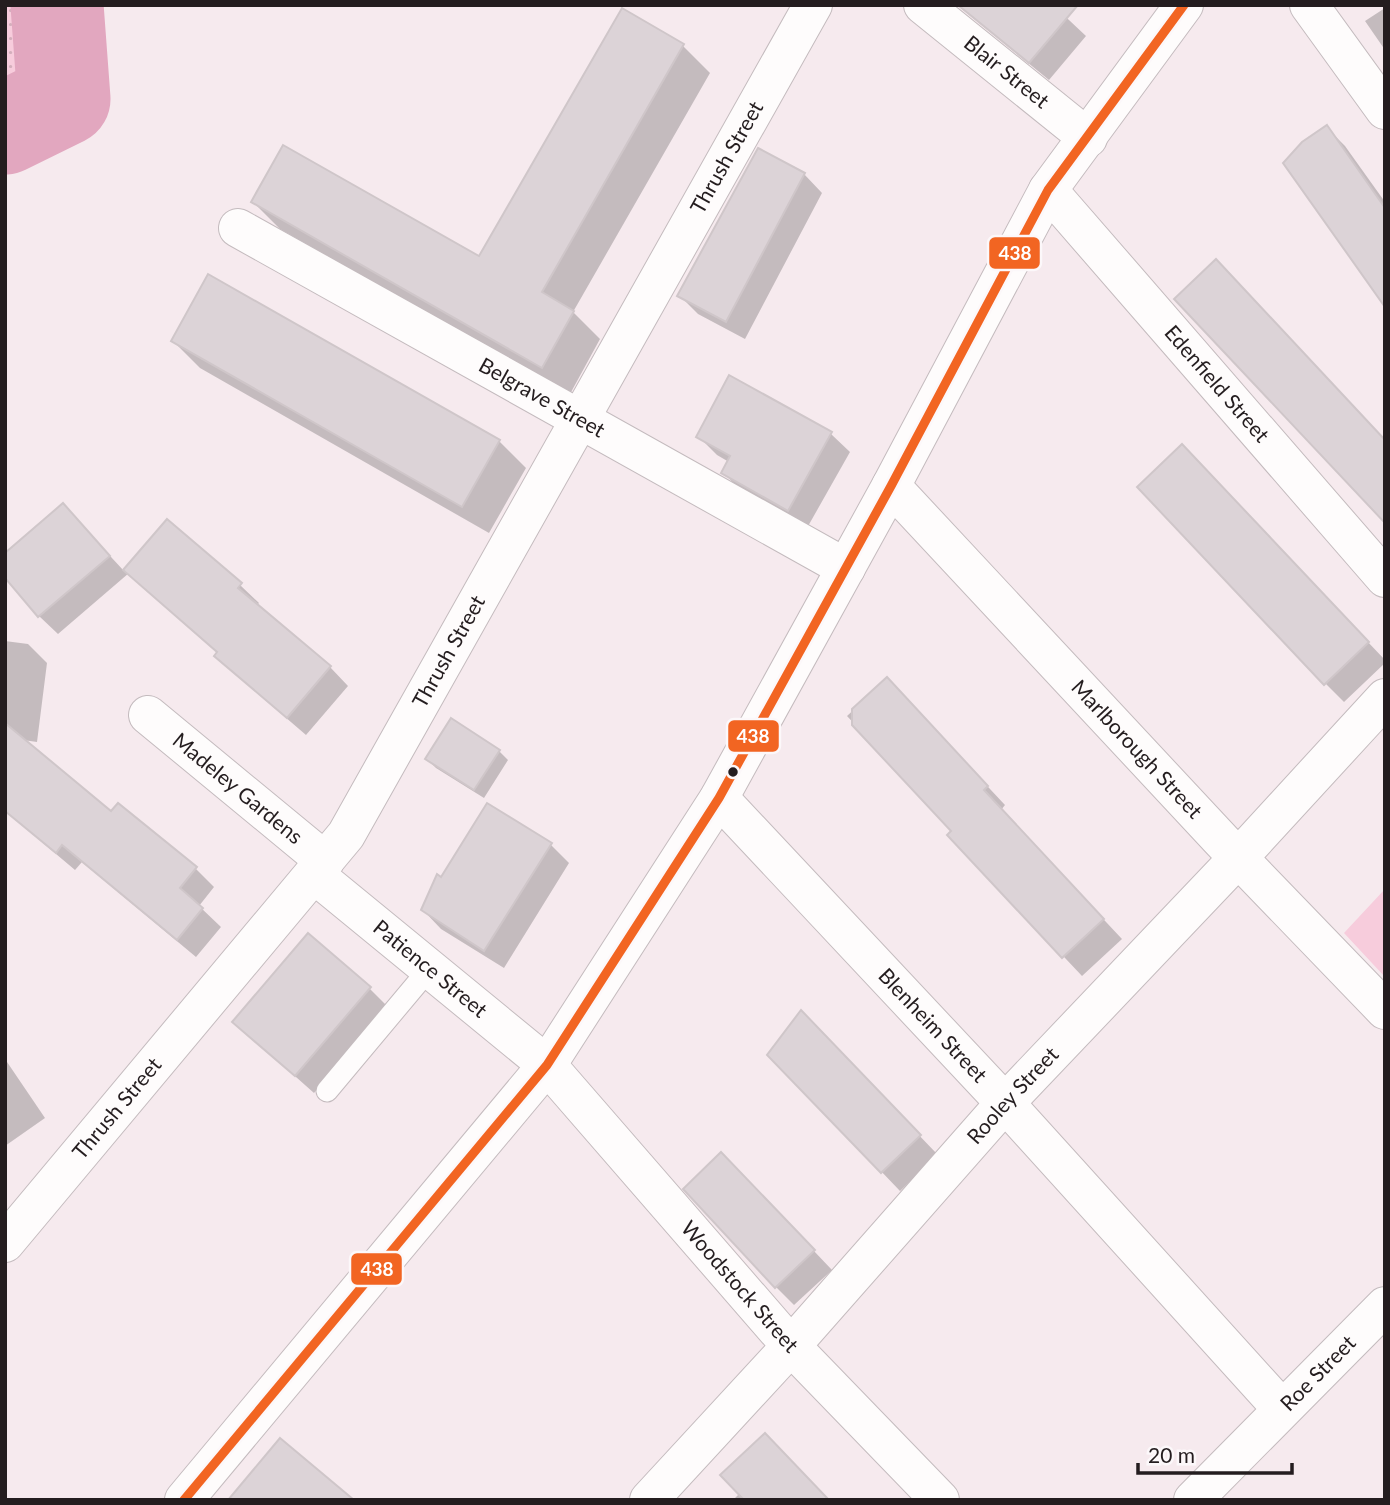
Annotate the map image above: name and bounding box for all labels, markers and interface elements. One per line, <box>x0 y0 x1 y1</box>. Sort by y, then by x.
street label: Blair Street <box>960 29 1055 113</box>
street label: Thrush Street <box>684 96 768 217</box>
line badge: 438 <box>988 236 1041 270</box>
text: 438 <box>998 241 1032 264</box>
street label: Edenfield Street <box>1160 319 1275 447</box>
street label: Belgrave Street <box>475 351 610 442</box>
street label: Thrush Street <box>406 590 490 712</box>
street label: Marlborough Street <box>1067 674 1208 823</box>
line badge: 438 <box>727 719 780 753</box>
text: 438 <box>736 724 770 747</box>
street label: Madeley Gardens <box>169 727 308 848</box>
unlabelled marker <box>726 765 740 779</box>
street label: Patience Street <box>369 914 493 1022</box>
street label: Blenheim Street <box>874 962 993 1087</box>
street label: Rooley Street <box>961 1041 1063 1148</box>
street label: Thrush Street <box>66 1051 166 1164</box>
street label: Woodstock Street <box>677 1215 805 1357</box>
line badge: 438 <box>350 1252 403 1286</box>
text: 438 <box>360 1257 394 1280</box>
street label: Roe Street <box>1274 1329 1360 1415</box>
scale bar <box>1138 1432 1292 1476</box>
text: 20 m <box>1148 1442 1195 1467</box>

